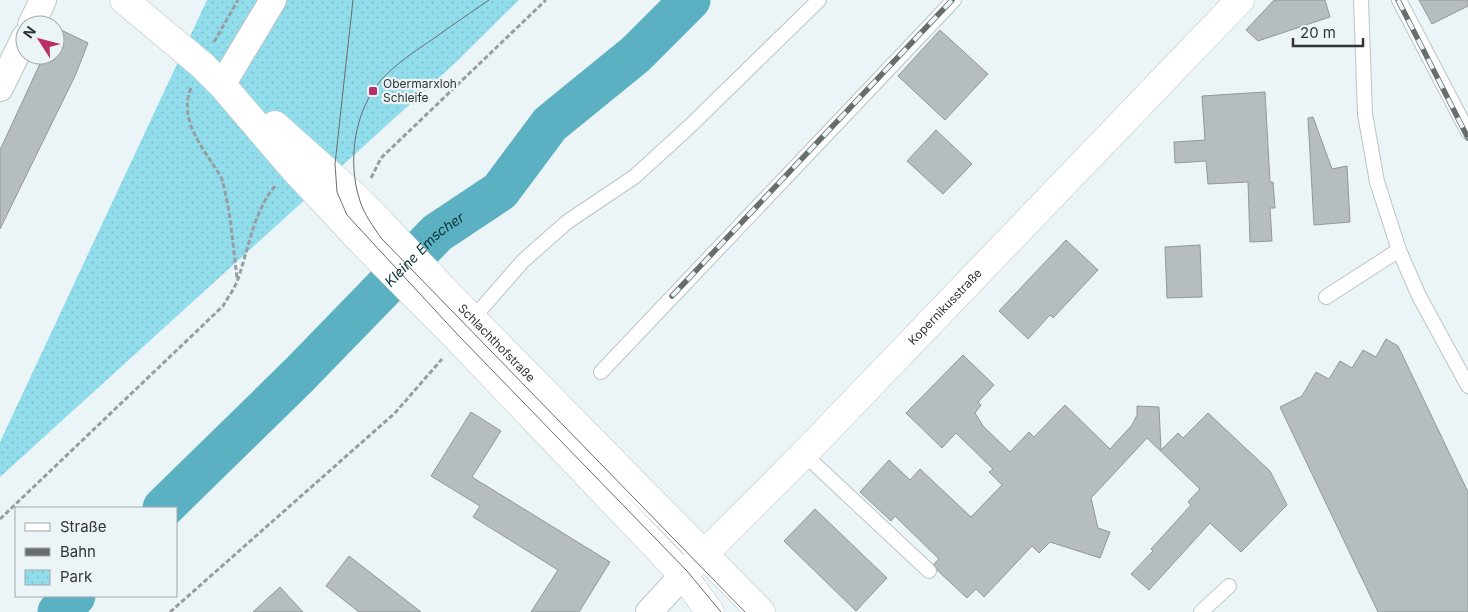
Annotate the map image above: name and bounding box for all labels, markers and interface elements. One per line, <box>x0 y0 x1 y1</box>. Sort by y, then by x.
north arrow <box>15 15 65 65</box>
scale bar <box>1293 15 1363 47</box>
text: N <box>19 23 39 41</box>
text: 20 m <box>1300 23 1336 42</box>
place label: Obermarxloh Schleife <box>383 76 457 105</box>
marker: Obermarxloh Schleife <box>367 85 379 97</box>
water label: Kleine Emscher <box>381 208 468 290</box>
street label: Kopernikusstraße <box>905 265 985 348</box>
street label: Schlachthofstraße <box>455 301 538 385</box>
legend <box>15 507 178 597</box>
text: Straße <box>60 517 107 536</box>
text: Bahn <box>60 542 96 561</box>
text: Park <box>60 567 93 586</box>

